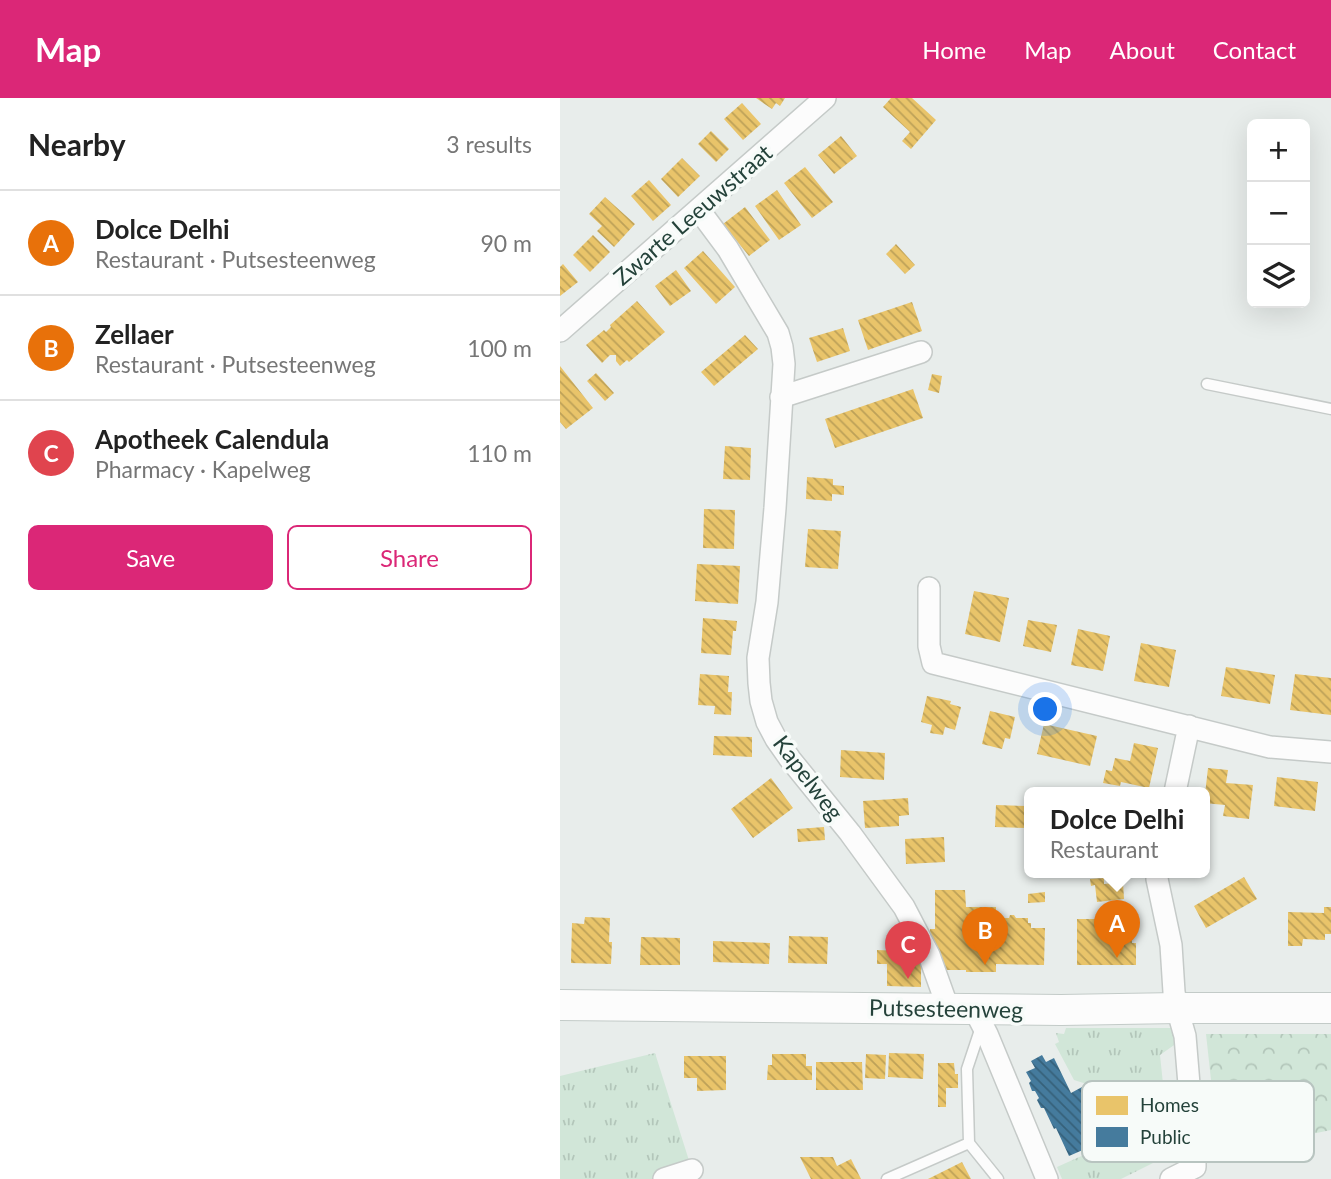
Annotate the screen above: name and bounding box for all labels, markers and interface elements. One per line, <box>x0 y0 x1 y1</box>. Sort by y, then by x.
text: Map <box>35 29 101 69</box>
text: Home <box>922 35 986 64</box>
text: Map <box>1024 35 1072 64</box>
text: About <box>1110 35 1175 64</box>
text: Contact <box>1213 35 1296 64</box>
map controls <box>1247 119 1310 308</box>
button: + <box>1247 119 1310 182</box>
text: Nearby <box>28 126 126 162</box>
text: 3 results <box>446 130 532 158</box>
street label: Zwarte Leeuwstraat <box>607 137 778 291</box>
button: − <box>1247 182 1310 245</box>
text: Dolce Delhi <box>95 213 230 245</box>
text: A <box>43 229 59 257</box>
text: 90 m <box>481 229 532 257</box>
text: Restaurant · Putsesteenweg <box>95 245 376 273</box>
button: layers <box>1247 245 1310 308</box>
text: Zellaer <box>95 318 174 350</box>
text: B <box>43 334 59 362</box>
text: 100 m <box>467 334 532 362</box>
text: Restaurant · Putsesteenweg <box>95 350 376 378</box>
text: Apotheek Calendula <box>95 423 329 455</box>
text: C <box>43 439 59 467</box>
text: 110 m <box>467 439 532 467</box>
text: Pharmacy · Kapelweg <box>95 455 311 483</box>
button: Save <box>28 525 273 590</box>
button: Share <box>287 525 532 590</box>
your location <box>1028 692 1062 726</box>
street label: Kapelweg <box>768 729 850 825</box>
popup <box>1024 787 1210 878</box>
text: Dolce Delhi <box>1050 803 1184 835</box>
text: Restaurant <box>1050 835 1158 863</box>
pin: A <box>1094 900 1140 958</box>
pin: B <box>962 907 1008 965</box>
pin: C <box>885 921 931 979</box>
street label: Putsesteenweg <box>869 993 1023 1023</box>
legend <box>1082 1081 1314 1162</box>
text: Homes <box>1140 1093 1199 1116</box>
text: Public <box>1140 1125 1191 1148</box>

